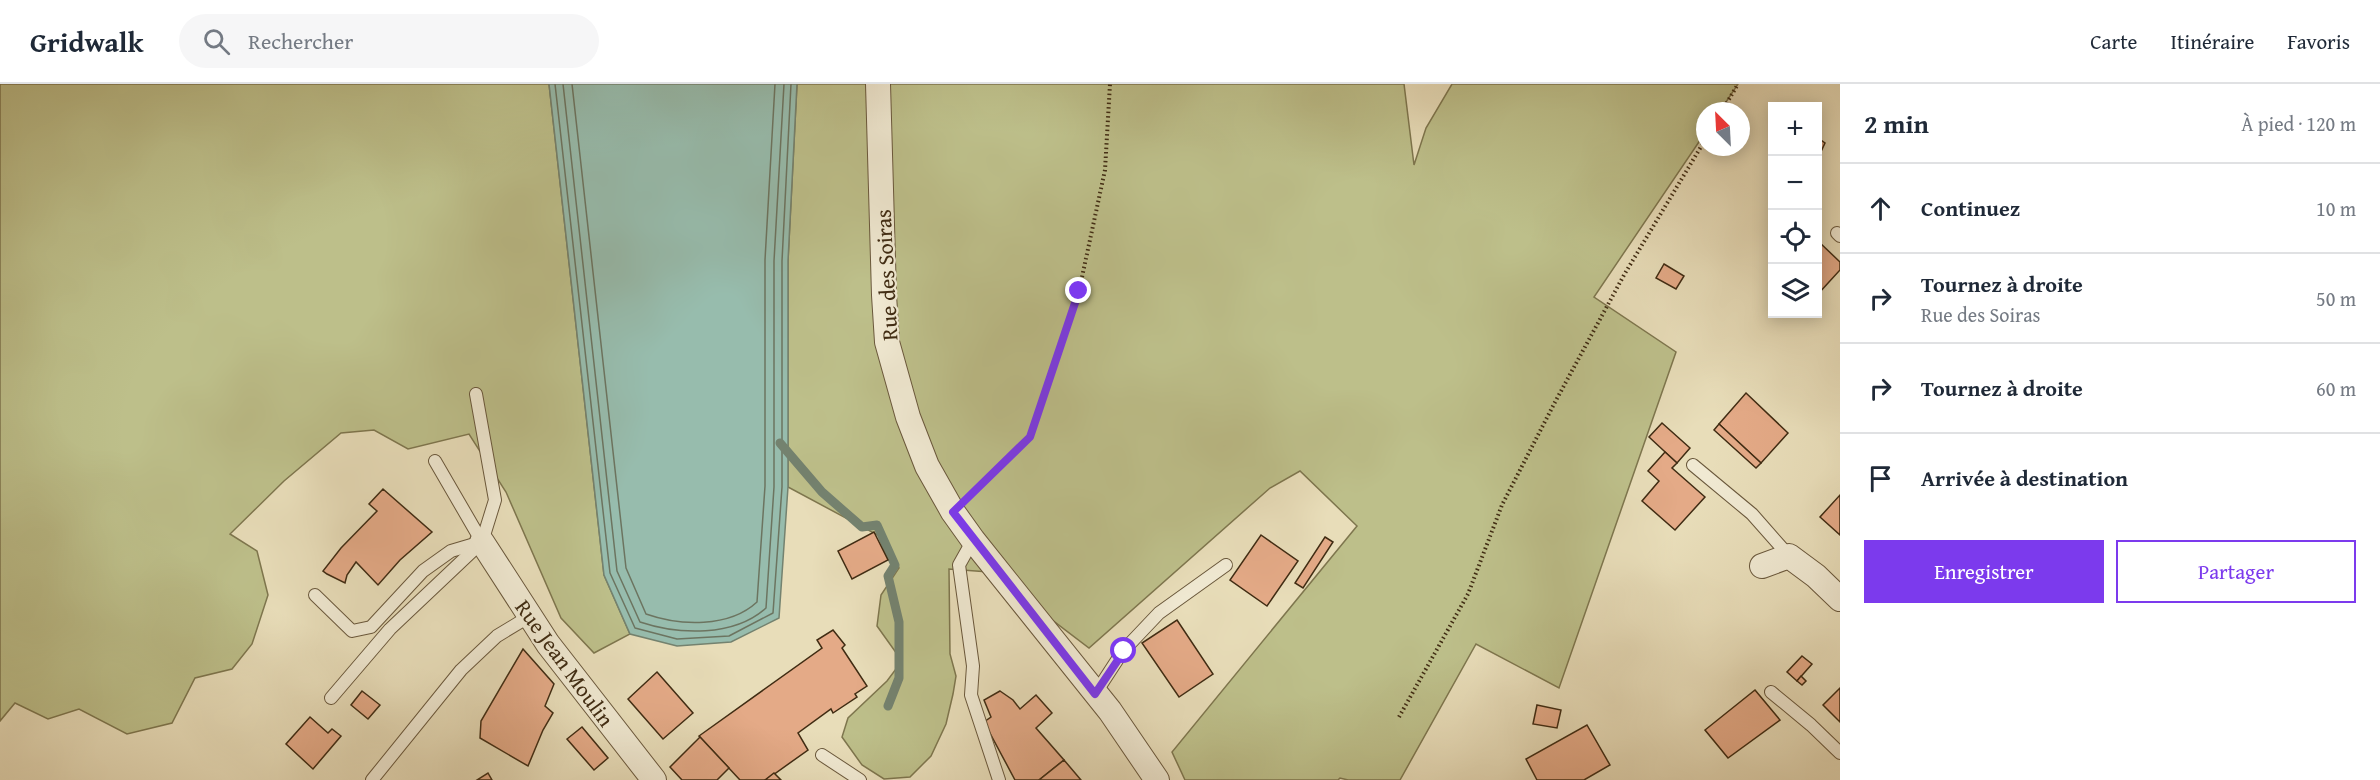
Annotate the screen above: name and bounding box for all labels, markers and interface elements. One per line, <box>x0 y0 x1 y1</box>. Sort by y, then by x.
search box <box>179 14 599 68</box>
text: Gridwalk <box>30 21 143 62</box>
icon: search <box>200 25 233 58</box>
text: Rechercher <box>248 25 353 57</box>
text: Carte <box>2090 26 2137 57</box>
text: Itinéraire <box>2170 26 2254 57</box>
text: Favoris <box>2287 26 2350 57</box>
north arrow <box>1696 102 1750 156</box>
map controls <box>1768 102 1822 318</box>
button: + <box>1768 102 1822 156</box>
text: 2 min <box>1864 104 1929 143</box>
text: À pied · 120 m <box>2241 109 2356 138</box>
button: − <box>1768 156 1822 210</box>
icon: ahead <box>1864 192 1897 225</box>
text: Continuez <box>1921 192 2020 224</box>
text: 10 m <box>2316 194 2356 223</box>
street label: Rue des Soiras <box>867 208 905 342</box>
button: locate <box>1768 210 1822 264</box>
button: layers <box>1768 264 1822 318</box>
text: Tournez à droite <box>1921 268 2083 300</box>
route end <box>1065 277 1091 303</box>
icon: right <box>1864 282 1897 315</box>
text: 50 m <box>2316 284 2356 313</box>
text: Rue des Soiras <box>1921 300 2041 329</box>
icon: right <box>1864 372 1897 405</box>
text: Tournez à droite <box>1921 372 2083 404</box>
text: 60 m <box>2316 374 2356 403</box>
icon: arrive <box>1864 462 1897 495</box>
text: Arrivée à destination <box>1921 462 2128 494</box>
button: Enregistrer <box>1864 540 2104 603</box>
button: Partager <box>2116 540 2356 603</box>
street label: Rue Jean Moulin <box>508 593 623 734</box>
route start <box>1110 637 1136 663</box>

